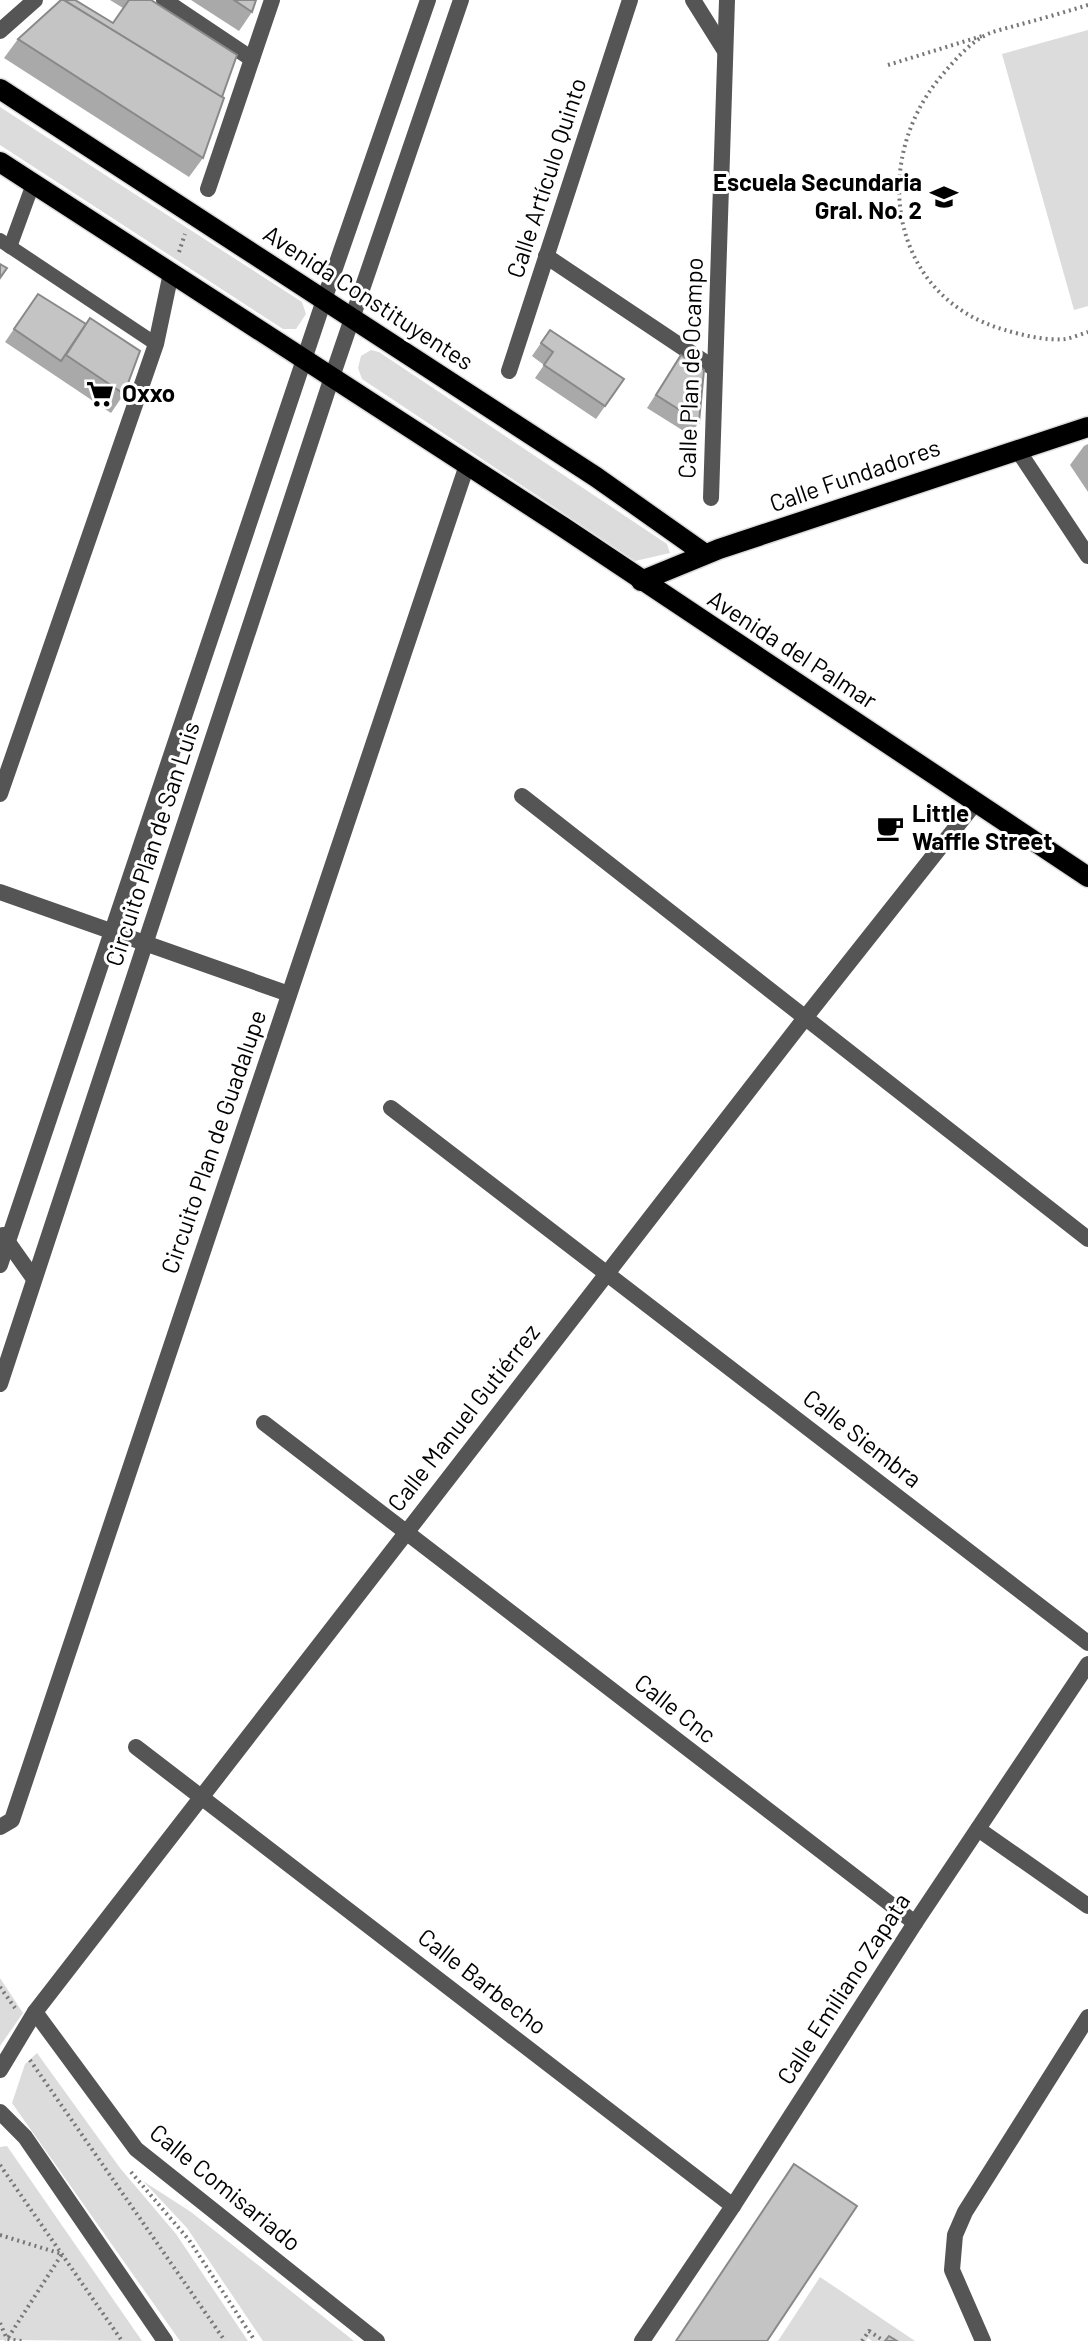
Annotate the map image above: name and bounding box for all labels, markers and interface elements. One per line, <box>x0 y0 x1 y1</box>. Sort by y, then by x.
street label: Calle Artículo Quinto <box>500 74 592 281</box>
place label: Escuela Secundaria Gral. No. 2 <box>713 167 922 224</box>
school or university icon: Escuela Secundaria Gral. No. 2 <box>929 182 959 212</box>
street label: Avenida Constituyentes <box>258 218 479 375</box>
street label: Calle Plan de Ocampo <box>671 257 708 479</box>
place label: Oxxo <box>122 378 175 407</box>
supermarket icon: Oxxo <box>85 379 115 409</box>
street label: Calle Fundadores <box>765 432 944 517</box>
street label: Avenida del Palmar <box>703 583 883 714</box>
street label: Circuito Plan de San Luis <box>98 718 205 970</box>
place label: Little Waffle Street <box>912 798 1052 855</box>
cafe icon: Little Waffle Street <box>875 813 905 843</box>
street label: Circuito Plan de Guadalupe <box>154 1006 271 1277</box>
street label: Calle Manuel Gutiérrez <box>381 1318 545 1517</box>
street label: Calle Siembra <box>798 1383 928 1493</box>
street label: Calle Cnc <box>630 1667 722 1749</box>
street label: Calle Emiliano Zapata <box>770 1887 915 2089</box>
street label: Calle Barbecho <box>413 1922 553 2040</box>
street label: Calle Comisariado <box>145 2117 307 2257</box>

